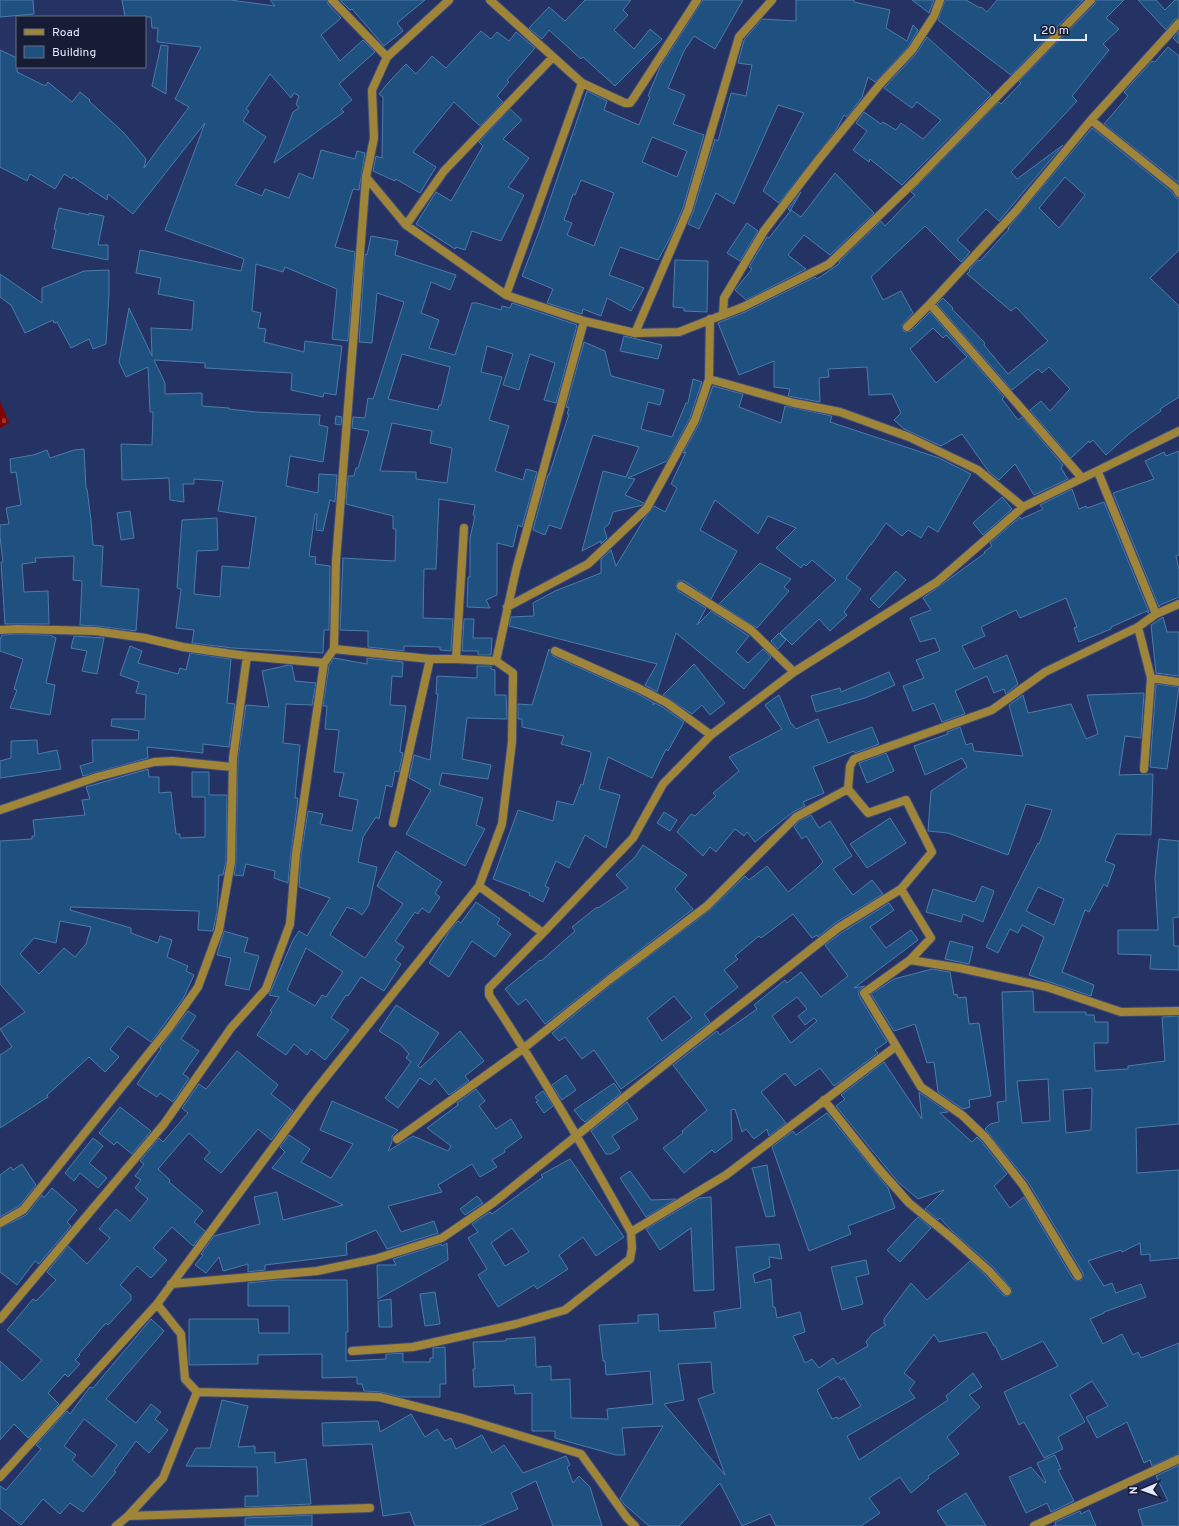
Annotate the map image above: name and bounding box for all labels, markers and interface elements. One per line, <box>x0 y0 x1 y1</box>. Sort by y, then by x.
legend <box>16 16 146 68</box>
scale bar <box>1035 16 1086 42</box>
text: 20 m <box>1041 23 1069 39</box>
text: Road <box>52 25 80 41</box>
text: Building <box>52 45 96 61</box>
north arrow <box>1123 1470 1163 1510</box>
text: N <box>1127 1486 1141 1495</box>

